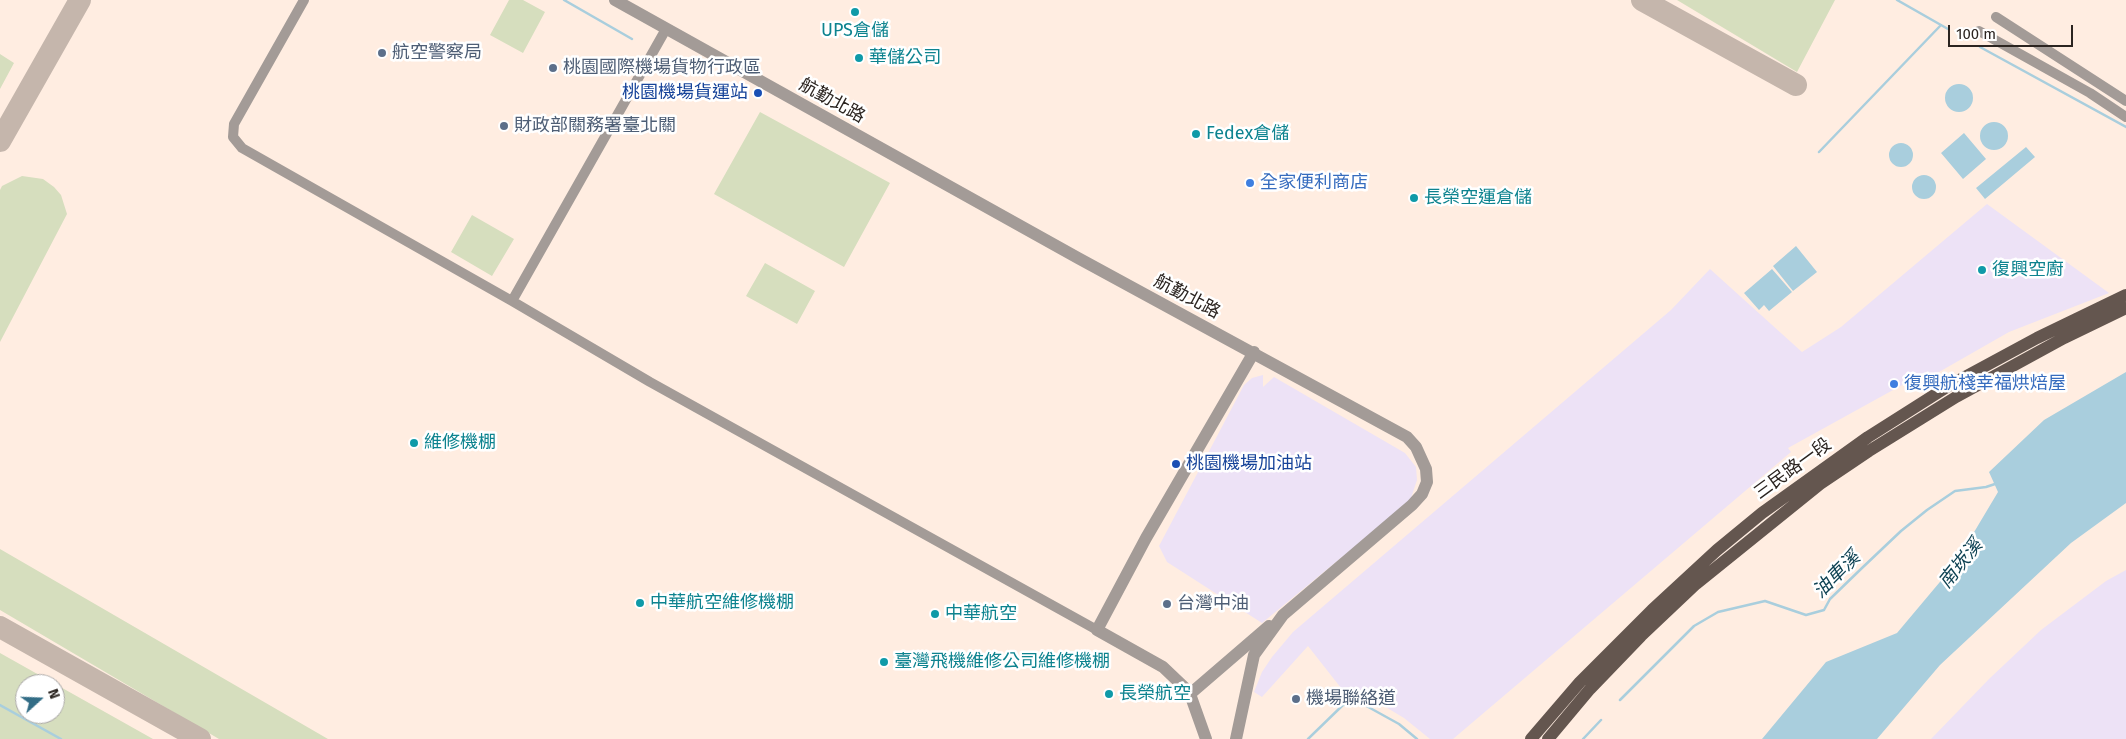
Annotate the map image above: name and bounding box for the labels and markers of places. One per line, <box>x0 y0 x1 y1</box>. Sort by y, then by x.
marker: UPS倉儲 <box>849 6 861 18</box>
place label: UPS倉儲 <box>821 20 889 42</box>
place label: 航空警察局 <box>392 42 482 64</box>
marker: 航空警察局 <box>376 47 388 59</box>
place label: 華儲公司 <box>869 47 941 69</box>
marker: 華儲公司 <box>853 52 865 64</box>
place label: 桃園國際機場貨物行政區 <box>563 57 761 79</box>
marker: 桃園國際機場貨物行政區 <box>547 62 559 74</box>
place label: 桃園機場貨運站 <box>622 82 748 104</box>
marker: 桃園機場貨運站 <box>752 87 764 99</box>
place label: 財政部關務署臺北關 <box>514 115 676 137</box>
marker: 財政部關務署臺北關 <box>498 120 510 132</box>
place label: Fedex倉儲 <box>1206 123 1289 145</box>
marker: Fedex倉儲 <box>1190 128 1202 140</box>
place label: 全家便利商店 <box>1260 172 1368 194</box>
marker: 全家便利商店 <box>1244 177 1256 189</box>
place label: 長榮空運倉儲 <box>1424 187 1532 209</box>
marker: 長榮空運倉儲 <box>1408 192 1420 204</box>
place label: 復興空廚 <box>1992 259 2064 281</box>
marker: 復興空廚 <box>1976 264 1988 276</box>
place label: 復興航棧幸福烘焙屋 <box>1904 373 2066 395</box>
marker: 復興航棧幸福烘焙屋 <box>1888 378 1900 390</box>
place label: 維修機棚 <box>424 432 496 454</box>
marker: 維修機棚 <box>408 437 420 449</box>
place label: 桃園機場加油站 <box>1186 453 1312 475</box>
marker: 桃園機場加油站 <box>1170 458 1182 470</box>
place label: 中華航空維修機棚 <box>650 592 794 614</box>
place label: 台灣中油 <box>1177 593 1249 615</box>
marker: 中華航空維修機棚 <box>634 597 646 609</box>
marker: 台灣中油 <box>1161 598 1173 610</box>
place label: 中華航空 <box>945 603 1017 625</box>
marker: 中華航空 <box>929 608 941 620</box>
place label: 臺灣飛機維修公司維修機棚 <box>894 651 1110 673</box>
marker: 臺灣飛機維修公司維修機棚 <box>878 656 890 668</box>
place label: 長榮航空 <box>1119 683 1191 705</box>
marker: 長榮航空 <box>1103 688 1115 700</box>
place label: 機場聯絡道 <box>1306 688 1396 710</box>
marker: 機場聯絡道 <box>1290 693 1302 705</box>

